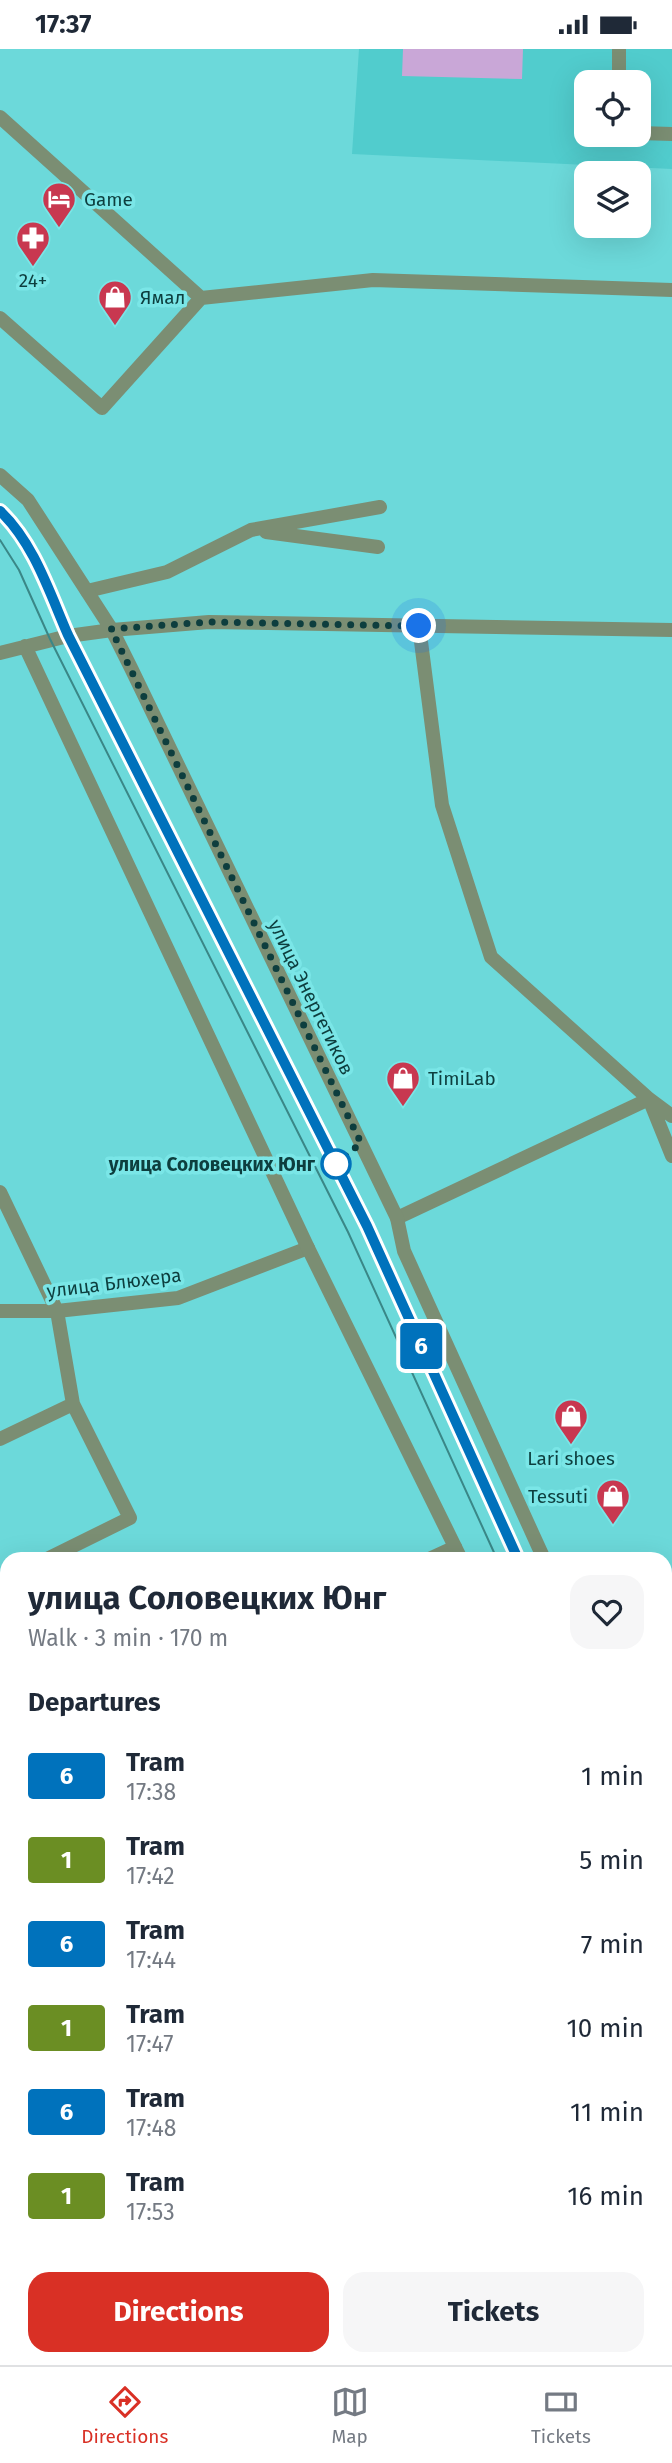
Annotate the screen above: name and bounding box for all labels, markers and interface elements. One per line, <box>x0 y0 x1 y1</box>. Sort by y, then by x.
text: 17:37 <box>35 9 91 40</box>
map controls <box>574 70 651 238</box>
button: locate <box>574 70 651 147</box>
button: layers <box>574 161 651 238</box>
hotel icon: Game <box>40 180 78 229</box>
place label: Game <box>84 188 133 211</box>
pharmacy icon: 24+ <box>14 219 52 268</box>
place label: 24+ <box>19 269 47 292</box>
shop icon: Ямал <box>96 278 134 327</box>
place label: Ямал <box>140 286 186 309</box>
your location <box>401 608 436 643</box>
street label: улица Энергетиков <box>263 916 359 1078</box>
shop icon: TimiLab <box>384 1059 422 1108</box>
place label: TimiLab <box>428 1067 496 1090</box>
marker: улица Соловецких Юнг <box>321 1149 351 1179</box>
place label: улица Соловецких Юнг <box>108 1153 316 1176</box>
street label: улица Блюхера <box>45 1263 183 1303</box>
line badge: 6 <box>398 1323 444 1369</box>
text: 6 <box>414 1332 428 1360</box>
shop icon: Lari shoes <box>552 1397 590 1446</box>
place label: Lari shoes <box>527 1447 615 1470</box>
shop icon: Tessuti <box>594 1477 632 1526</box>
place label: Tessuti <box>528 1485 588 1508</box>
button: heart <box>570 1575 644 1649</box>
text: улица Соловецких Юнг <box>28 1578 386 1618</box>
text: Walk · 3 min · 170 m <box>28 1624 228 1652</box>
text: Departures <box>28 1687 161 1718</box>
text: Tram <box>126 1747 185 1778</box>
text: 1 min <box>581 1761 644 1792</box>
text: 6 <box>60 1762 73 1790</box>
text: 17:38 <box>126 1778 176 1806</box>
text: Tram <box>126 1831 185 1862</box>
text: 5 min <box>579 1845 644 1876</box>
text: 1 <box>61 1846 72 1874</box>
text: 17:42 <box>126 1862 175 1890</box>
text: Tram <box>126 1915 185 1946</box>
text: 7 min <box>581 1929 644 1960</box>
text: 6 <box>60 1930 73 1958</box>
text: 17:44 <box>126 1946 176 1974</box>
text: Tram <box>126 1999 185 2030</box>
text: 10 min <box>566 2013 644 2044</box>
text: 1 <box>61 2014 72 2042</box>
text: 17:47 <box>126 2030 173 2058</box>
text: Tram <box>126 2083 185 2114</box>
text: 11 min <box>570 2097 644 2128</box>
text: 6 <box>60 2098 73 2126</box>
text: 17:48 <box>126 2114 177 2142</box>
text: Tram <box>126 2167 185 2198</box>
text: 16 min <box>567 2181 644 2212</box>
text: 1 <box>61 2182 72 2210</box>
text: 17:53 <box>126 2198 175 2226</box>
button: Directions <box>28 2272 329 2352</box>
button: Tickets <box>343 2272 644 2352</box>
tab: Directions <box>81 2383 168 2448</box>
tab: Map <box>331 2383 369 2448</box>
tab: Tickets <box>531 2383 591 2448</box>

